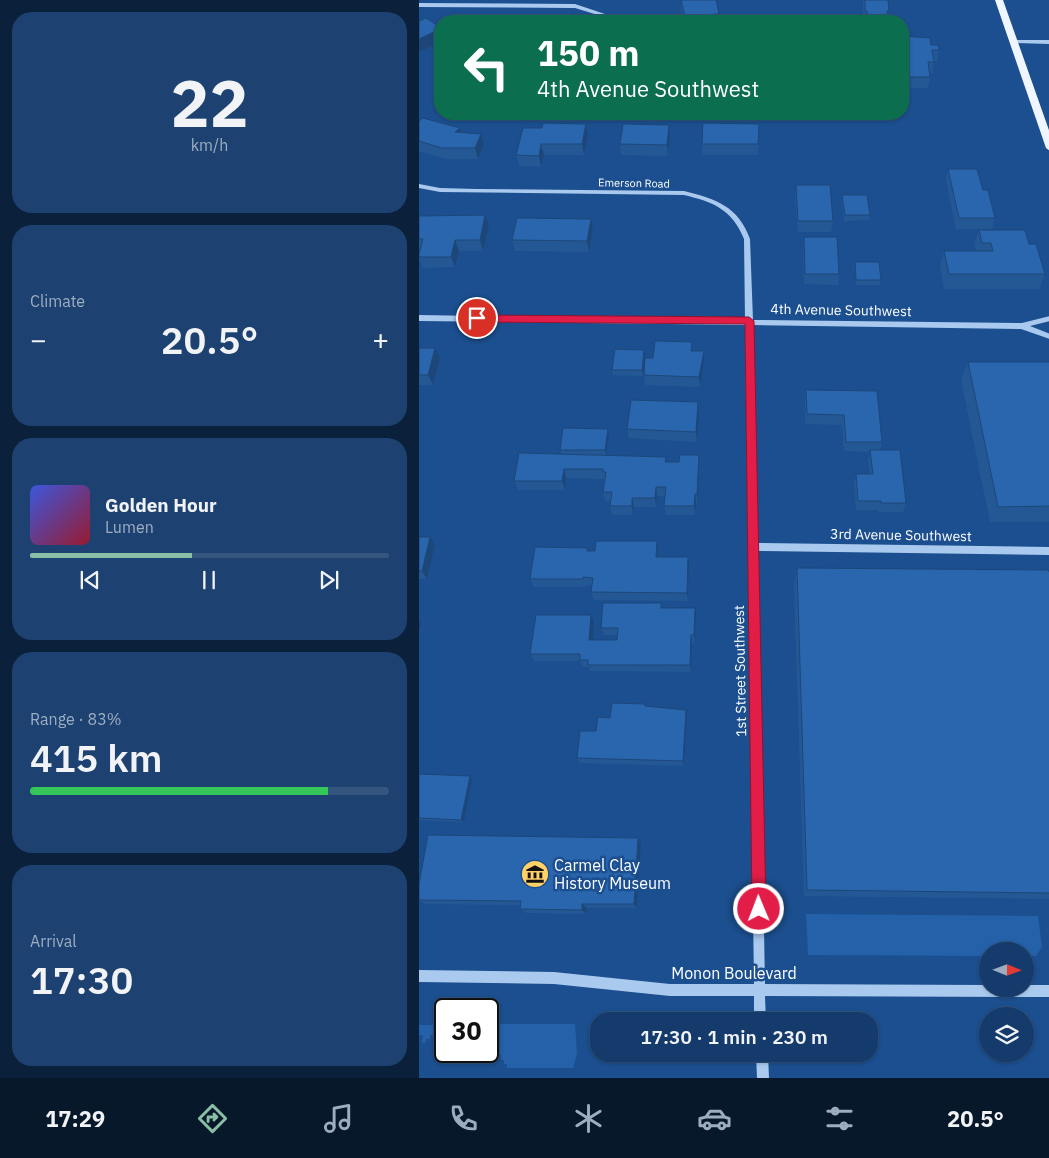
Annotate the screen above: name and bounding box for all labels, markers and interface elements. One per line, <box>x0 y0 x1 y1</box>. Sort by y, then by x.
text: 150 m <box>537 30 640 76</box>
icon: left <box>454 35 519 100</box>
text: 22 <box>170 60 249 145</box>
text: 4th Avenue Southwest <box>537 74 759 103</box>
text: km/h <box>191 135 228 155</box>
street label: Emerson Road <box>598 175 670 191</box>
text: Climate <box>30 291 85 311</box>
pin <box>456 297 498 339</box>
street label: 4th Avenue Southwest <box>770 300 912 320</box>
icon: arrive <box>463 304 491 332</box>
text: 20.5° <box>161 315 258 364</box>
text: − <box>30 321 47 358</box>
text: + <box>372 321 389 358</box>
text: Golden Hour <box>105 493 217 517</box>
text: Lumen <box>105 517 154 537</box>
street label: 3rd Avenue Southwest <box>830 525 972 545</box>
icon: previous <box>76 566 104 594</box>
icon: pause <box>195 566 223 594</box>
icon: next <box>315 566 343 594</box>
street label: 1st Street Southwest <box>730 605 750 737</box>
text: Range · 83% <box>30 709 122 729</box>
text: 415 km <box>30 733 162 782</box>
place label: Carmel Clay History Museum <box>554 855 671 893</box>
museum icon: Carmel Clay History Museum <box>520 859 550 889</box>
position arrow <box>732 882 784 934</box>
text: Arrival <box>30 931 77 951</box>
north arrow <box>979 942 1034 998</box>
map controls <box>979 942 1034 1062</box>
text: 17:30 <box>30 955 133 1004</box>
street label: Monon Boulevard <box>671 963 797 983</box>
speed limit sign: 30 <box>434 998 499 1063</box>
button: layers <box>979 1007 1034 1062</box>
text: 17:30 · 1 min · 230 m <box>640 1025 828 1049</box>
icon: directions <box>195 1101 230 1136</box>
icon: music <box>321 1101 356 1136</box>
icon: phone <box>446 1101 481 1136</box>
icon: climate <box>571 1101 606 1136</box>
icon: car <box>697 1101 732 1136</box>
icon: filters <box>822 1101 857 1136</box>
text: 17:29 <box>45 1104 105 1133</box>
text: 20.5° <box>947 1104 1004 1133</box>

